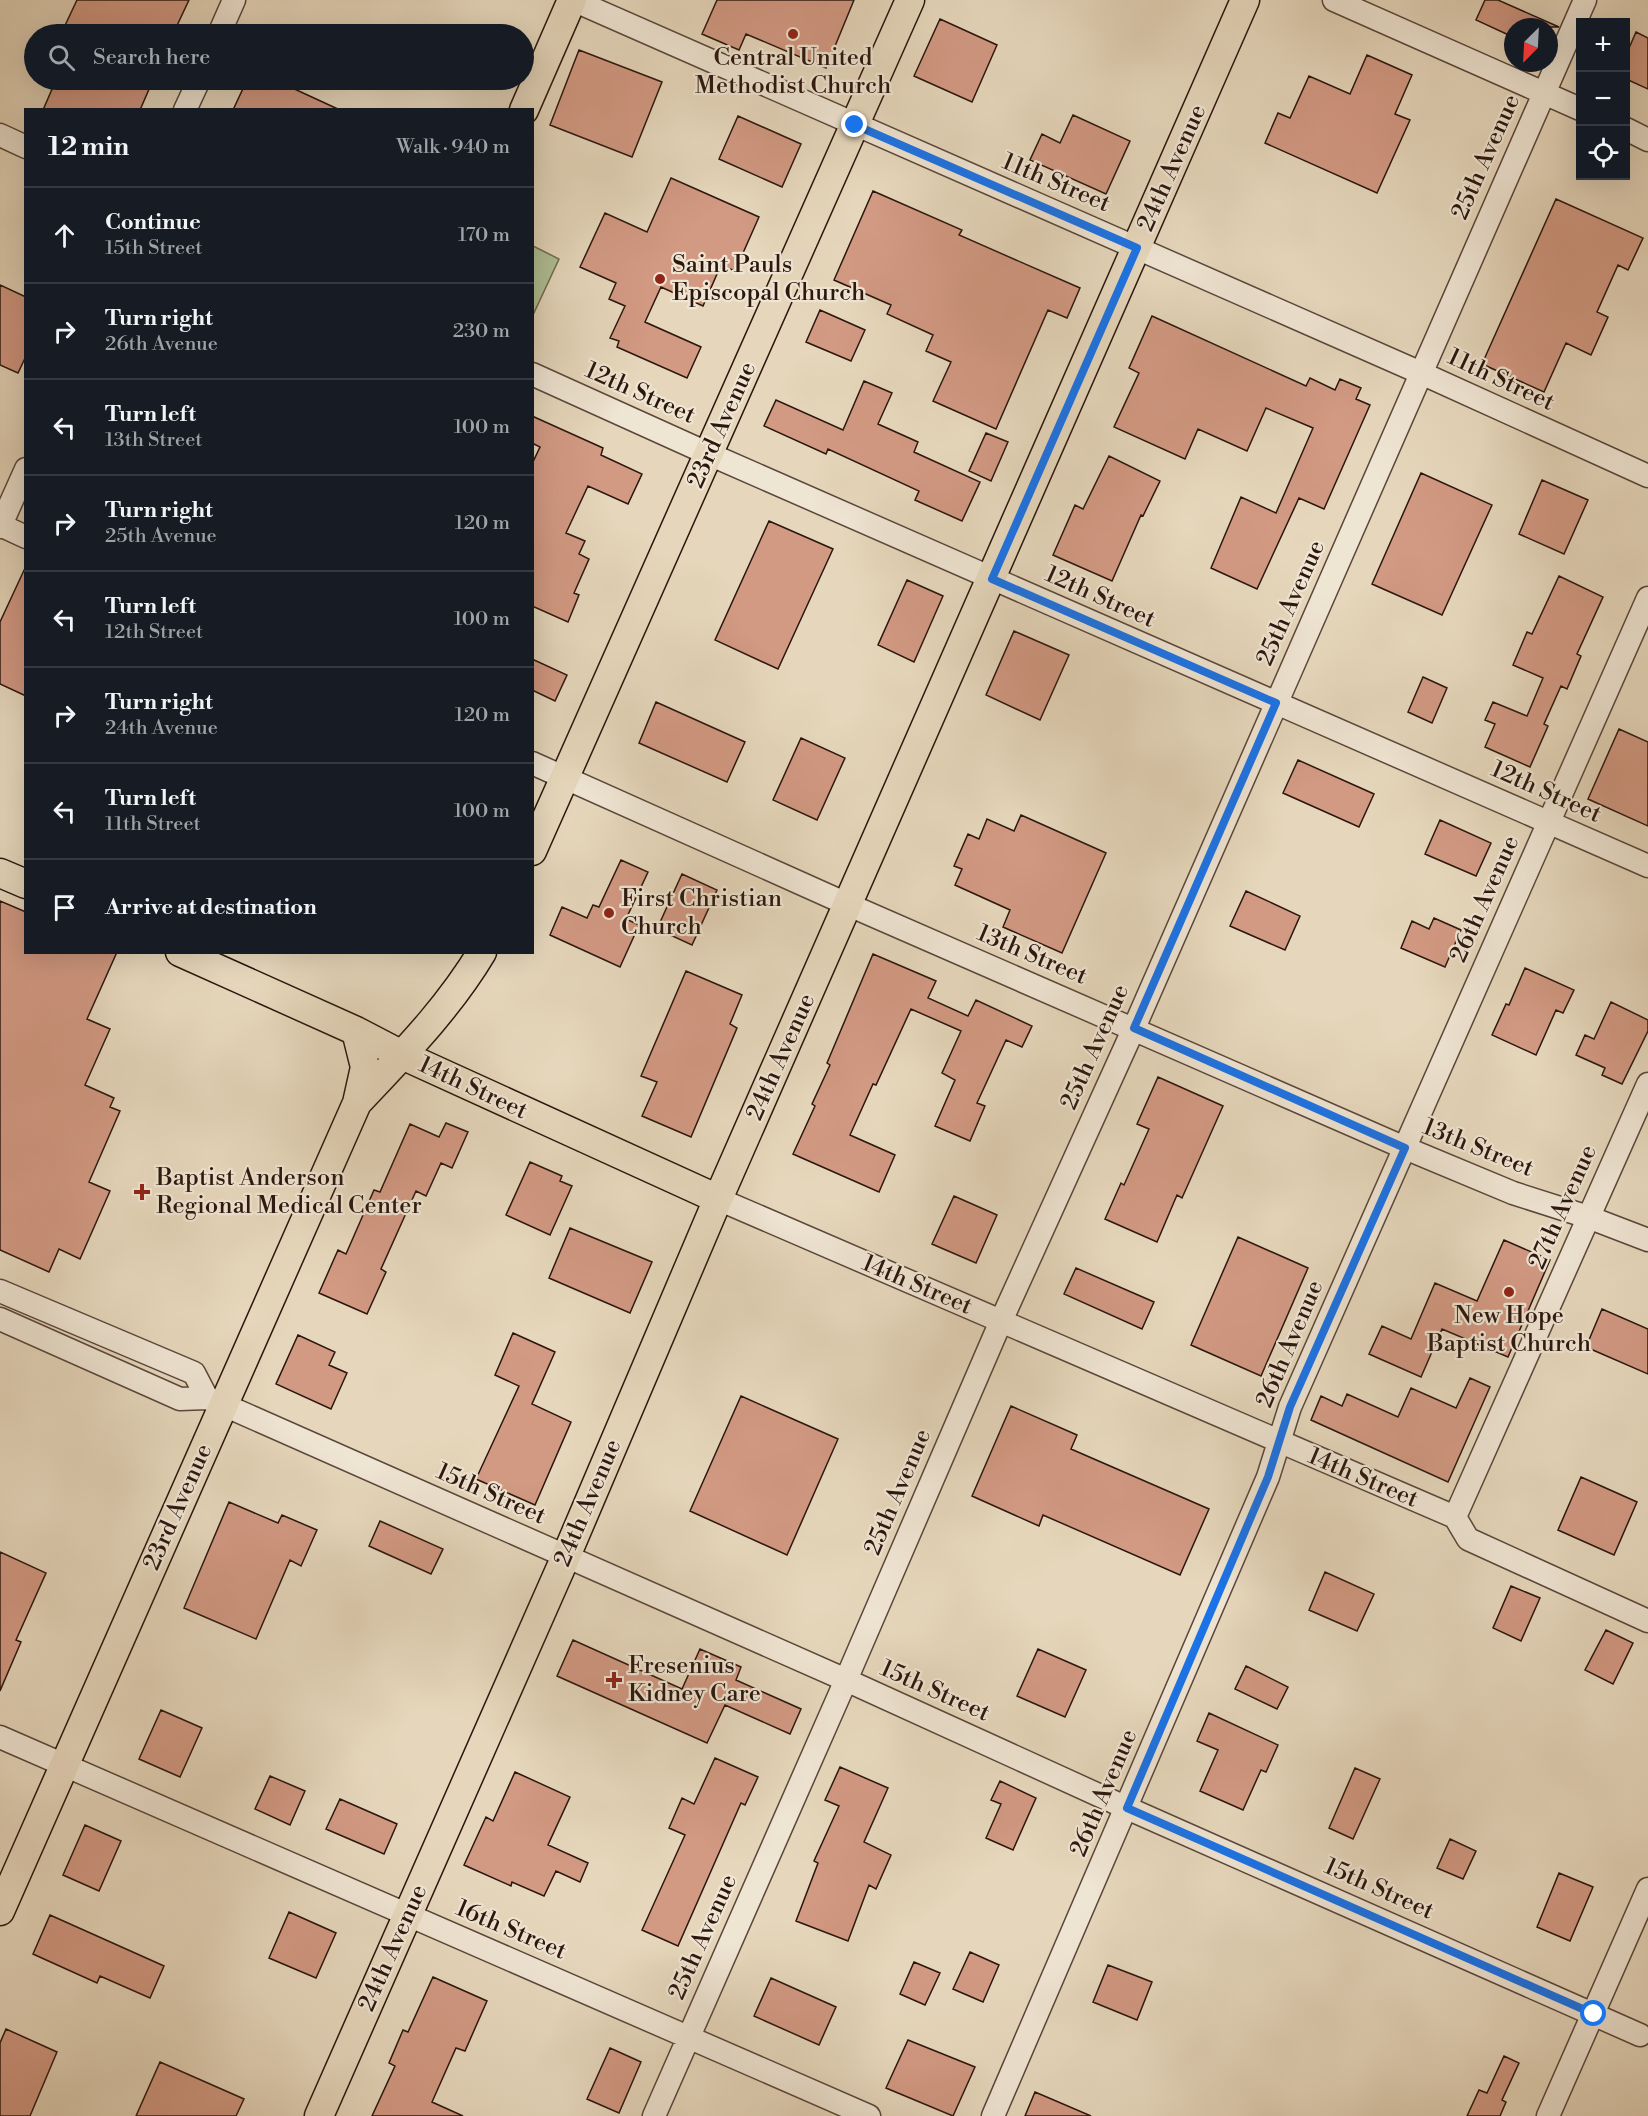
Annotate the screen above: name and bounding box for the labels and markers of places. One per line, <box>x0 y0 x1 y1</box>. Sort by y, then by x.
marker: Central United Methodist Church <box>786 27 800 41</box>
place label: Central United Methodist Church <box>695 43 891 101</box>
place label: Saint Pauls Episcopal Church <box>672 250 865 308</box>
marker: Saint Pauls Episcopal Church <box>653 272 667 286</box>
place label: First Christian Church <box>621 884 782 942</box>
marker: First Christian Church <box>602 906 616 920</box>
place label: Baptist Anderson Regional Medical Center <box>155 1163 422 1221</box>
marker: Baptist Anderson Regional Medical Center <box>133 1183 151 1201</box>
marker: New Hope Baptist Church <box>1502 1285 1516 1299</box>
place label: New Hope Baptist Church <box>1426 1301 1591 1359</box>
place label: Fresenius Kidney Care <box>628 1651 761 1709</box>
marker: Fresenius Kidney Care <box>605 1671 623 1689</box>

